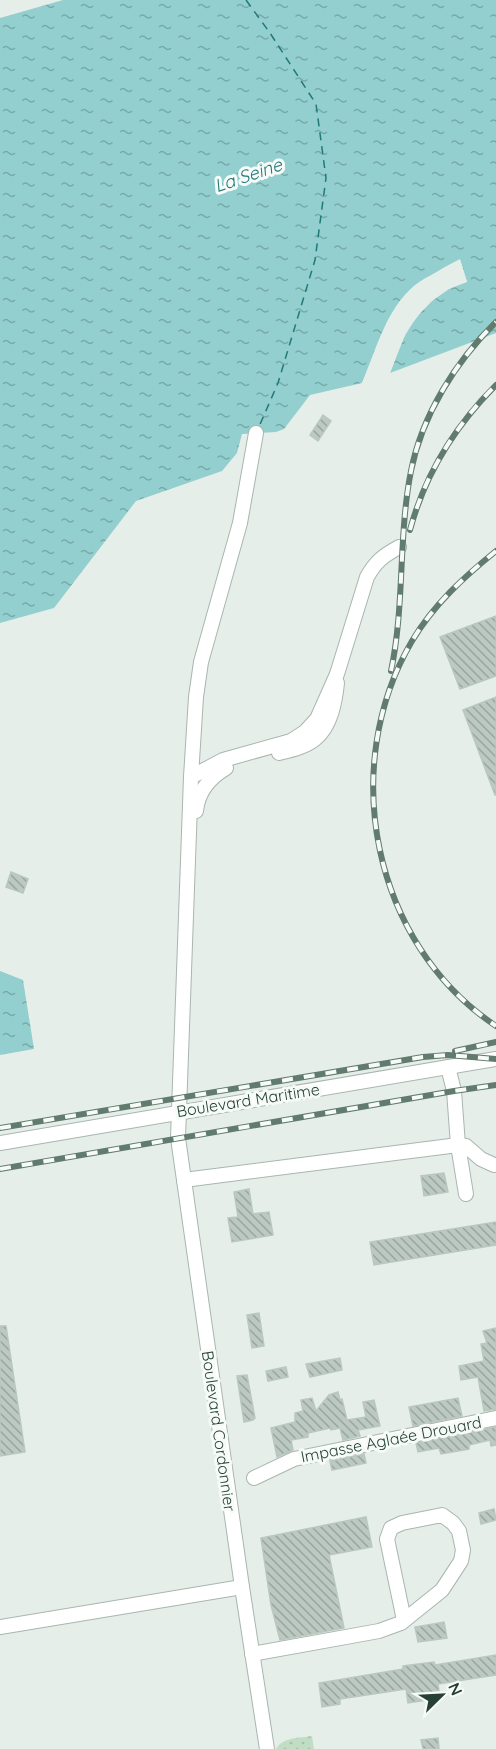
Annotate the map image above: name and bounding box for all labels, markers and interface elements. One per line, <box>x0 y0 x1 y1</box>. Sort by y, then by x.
water label: La Seine <box>211 152 286 197</box>
street label: Boulevard Maritime <box>175 1079 321 1121</box>
street label: Boulevard Cordonnier <box>198 1349 240 1513</box>
street label: Impasse Aglaée Drouard <box>299 1412 483 1466</box>
north arrow <box>412 1665 472 1725</box>
text: N <box>444 1679 467 1698</box>

